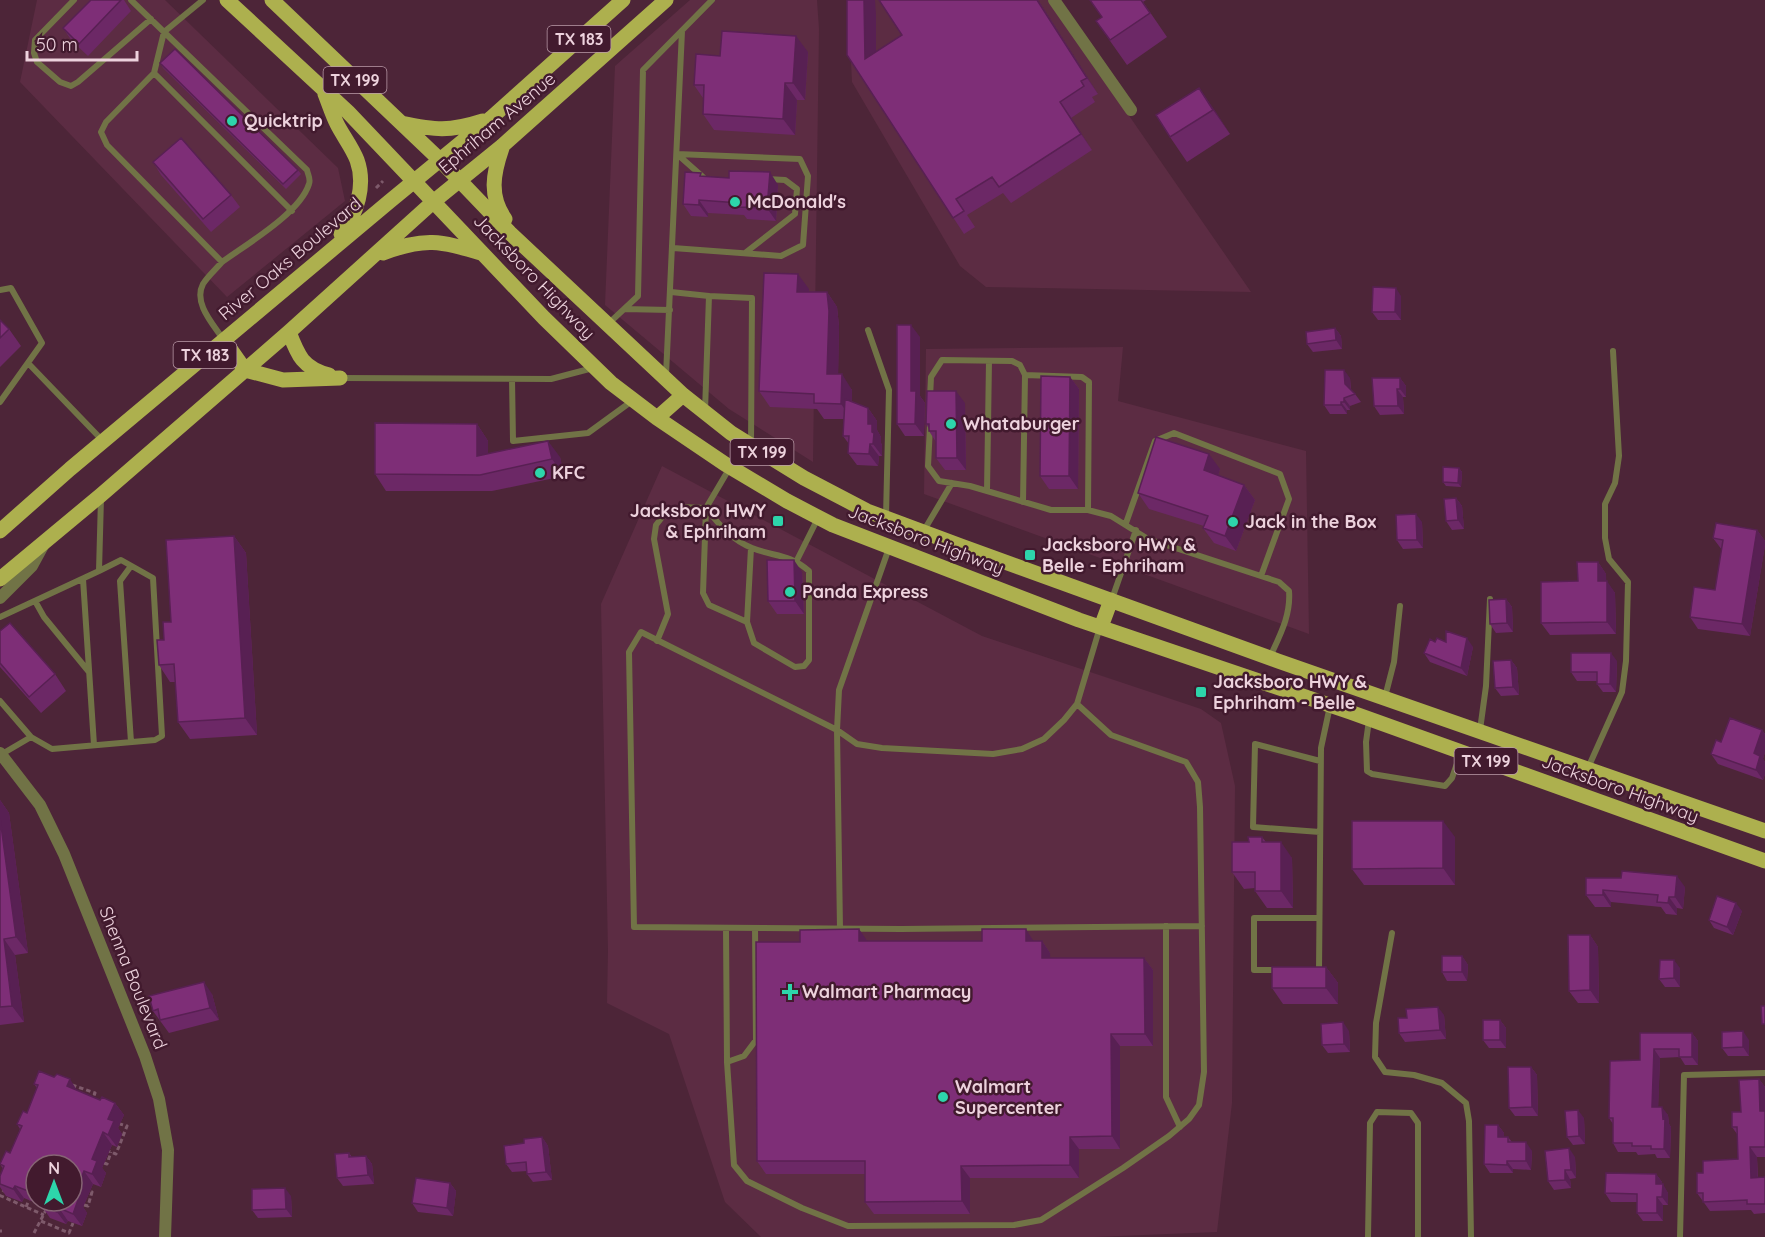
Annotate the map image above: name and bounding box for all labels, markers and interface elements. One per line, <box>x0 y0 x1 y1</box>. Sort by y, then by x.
scale bar <box>27 24 136 62</box>
road number: TX 183 <box>548 26 610 52</box>
text: 50 m <box>36 33 78 56</box>
road number: TX 199 <box>324 67 386 93</box>
street label: Ephriham Avenue <box>433 67 560 178</box>
place label: Quicktrip <box>244 109 323 132</box>
marker: Quicktrip <box>225 114 239 128</box>
place label: McDonald's <box>747 190 846 213</box>
street label: River Oaks Boulevard <box>213 192 366 325</box>
marker: McDonald's <box>728 195 742 209</box>
street label: Jacksboro Highway <box>469 209 600 344</box>
road number: TX 183 <box>174 342 236 368</box>
place label: Whataburger <box>963 412 1080 435</box>
marker: Whataburger <box>944 417 958 431</box>
road number: TX 199 <box>730 439 794 465</box>
place label: KFC <box>552 461 585 484</box>
marker: KFC <box>533 466 547 480</box>
place label: Jacksboro HWY & Ephriham <box>630 499 766 543</box>
street label: Jacksboro Highway <box>845 499 1008 580</box>
place label: Jack in the Box <box>1245 510 1376 533</box>
marker: Jacksboro HWY & Ephriham <box>771 514 785 528</box>
marker: Jack in the Box <box>1226 515 1240 529</box>
place label: Jacksboro HWY & Belle - Ephriham <box>1042 533 1196 577</box>
marker: Jacksboro HWY & Belle - Ephriham <box>1023 548 1037 562</box>
place label: Panda Express <box>802 580 929 603</box>
marker: Panda Express <box>783 585 797 599</box>
place label: Jacksboro HWY & Ephriham - Belle <box>1213 670 1367 714</box>
marker: Jacksboro HWY & Ephriham - Belle <box>1194 685 1208 699</box>
road number: TX 199 <box>1454 748 1518 774</box>
street label: Jacksboro Highway <box>1538 749 1702 828</box>
street label: Shenna Boulevard <box>94 903 173 1053</box>
place label: Walmart Pharmacy <box>802 980 971 1003</box>
marker: Walmart Pharmacy <box>783 985 797 999</box>
place label: Walmart Supercenter <box>955 1075 1062 1119</box>
marker: Walmart Supercenter <box>936 1090 950 1104</box>
north arrow <box>24 1153 84 1213</box>
text: N <box>48 1158 60 1178</box>

